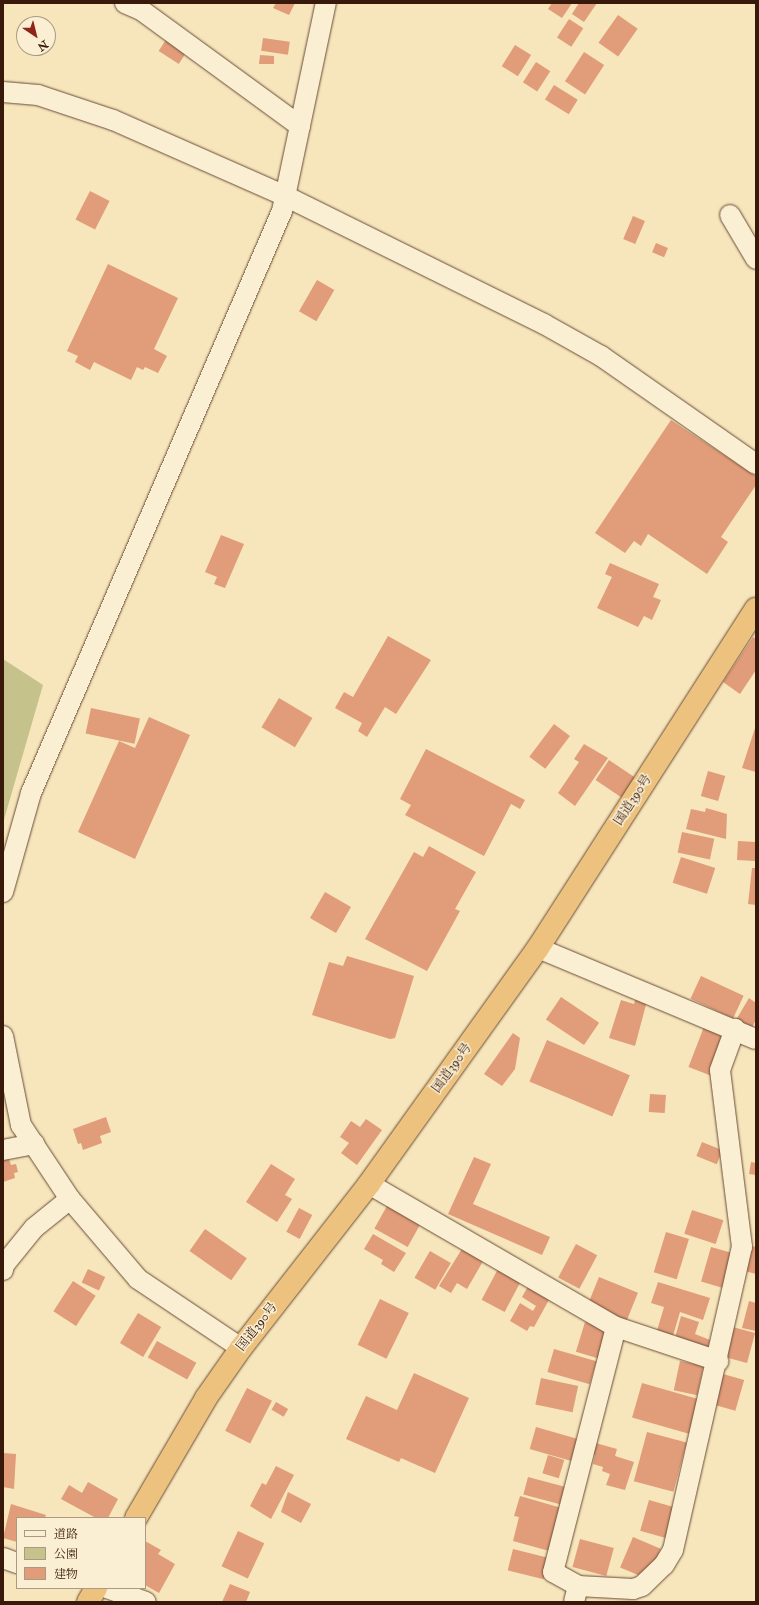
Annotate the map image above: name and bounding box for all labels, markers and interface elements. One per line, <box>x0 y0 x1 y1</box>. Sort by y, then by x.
north arrow <box>16 16 56 56</box>
text: N <box>35 37 50 54</box>
street label: 国道390号 <box>611 772 655 828</box>
street label: 国道390号 <box>429 1040 475 1096</box>
street label: 国道390号 <box>233 1300 281 1354</box>
legend <box>16 1517 146 1589</box>
text: 道路 <box>54 1527 78 1542</box>
text: 公園 <box>54 1547 78 1562</box>
text: 建物 <box>54 1567 78 1582</box>

